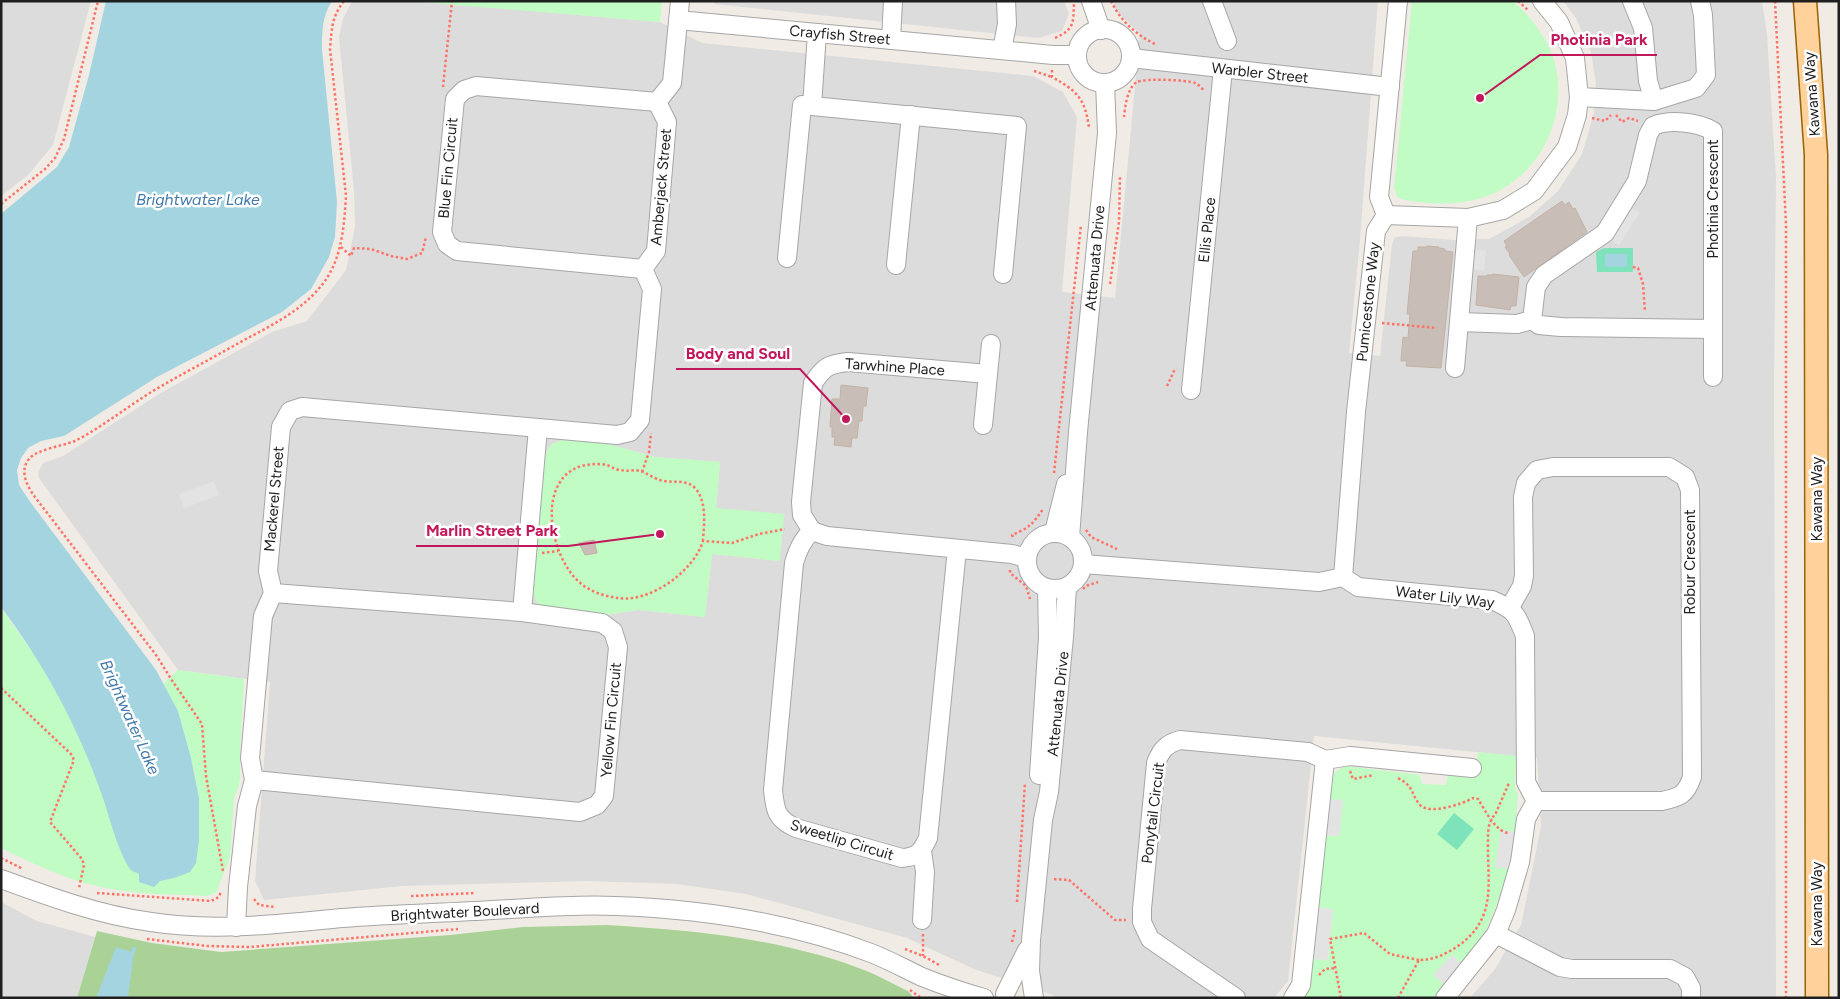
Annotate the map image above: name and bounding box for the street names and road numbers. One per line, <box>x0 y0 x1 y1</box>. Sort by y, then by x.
street label: Crayfish Street <box>789 22 892 48</box>
street label: Kawana Way <box>1800 51 1824 137</box>
street label: Warbler Street <box>1211 59 1310 87</box>
street label: Blue Fin Circuit <box>435 116 461 219</box>
street label: Amberjack Street <box>647 127 675 246</box>
street label: Photinia Crescent <box>1704 139 1722 259</box>
street label: Ellis Place <box>1195 196 1219 264</box>
street label: Attenuata Drive <box>1081 205 1109 311</box>
street label: Pumicestone Way <box>1353 241 1383 363</box>
street label: Tarwhine Place <box>845 355 945 379</box>
street label: Mackerel Street <box>260 445 288 553</box>
street label: Kawana Way <box>1808 457 1826 541</box>
street label: Robur Crescent <box>1681 509 1699 615</box>
street label: Water Lily Way <box>1395 582 1496 612</box>
street label: Attenuata Drive <box>1044 650 1072 758</box>
street label: Yellow Fin Circuit <box>597 661 625 778</box>
street label: Ponytail Circuit <box>1138 761 1168 865</box>
street label: Sweetlip Circuit <box>788 816 896 864</box>
street label: Kawana Way <box>1808 862 1826 946</box>
street label: Brightwater Boulevard <box>390 899 540 925</box>

